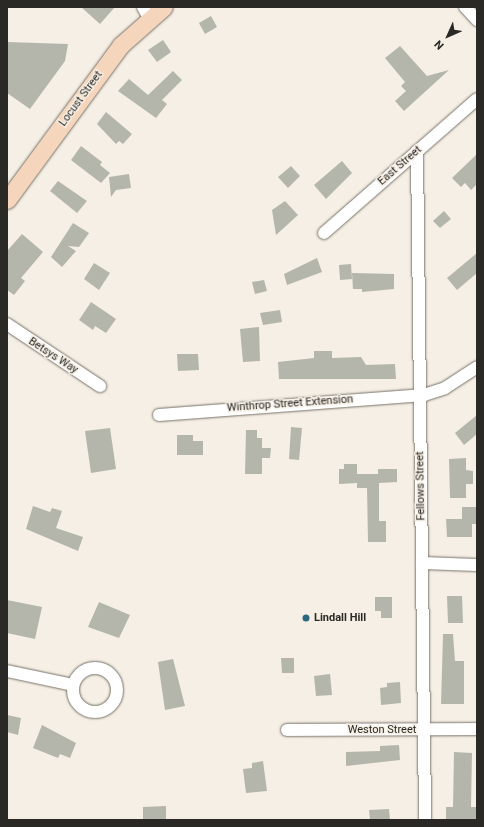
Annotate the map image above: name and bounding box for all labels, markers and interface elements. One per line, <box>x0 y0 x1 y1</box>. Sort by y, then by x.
north arrow <box>428 16 468 56</box>
text: N <box>432 38 447 52</box>
street label: Locust Street <box>57 69 105 129</box>
street label: East Street <box>376 144 424 188</box>
street label: Betsys Way <box>26 335 80 377</box>
street label: Winthrop Street Extension <box>226 393 354 415</box>
street label: Fellows Street <box>414 451 428 521</box>
place label: Lindall Hill <box>314 611 366 625</box>
marker: Lindall Hill <box>301 613 311 623</box>
street label: Weston Street <box>348 723 416 737</box>

